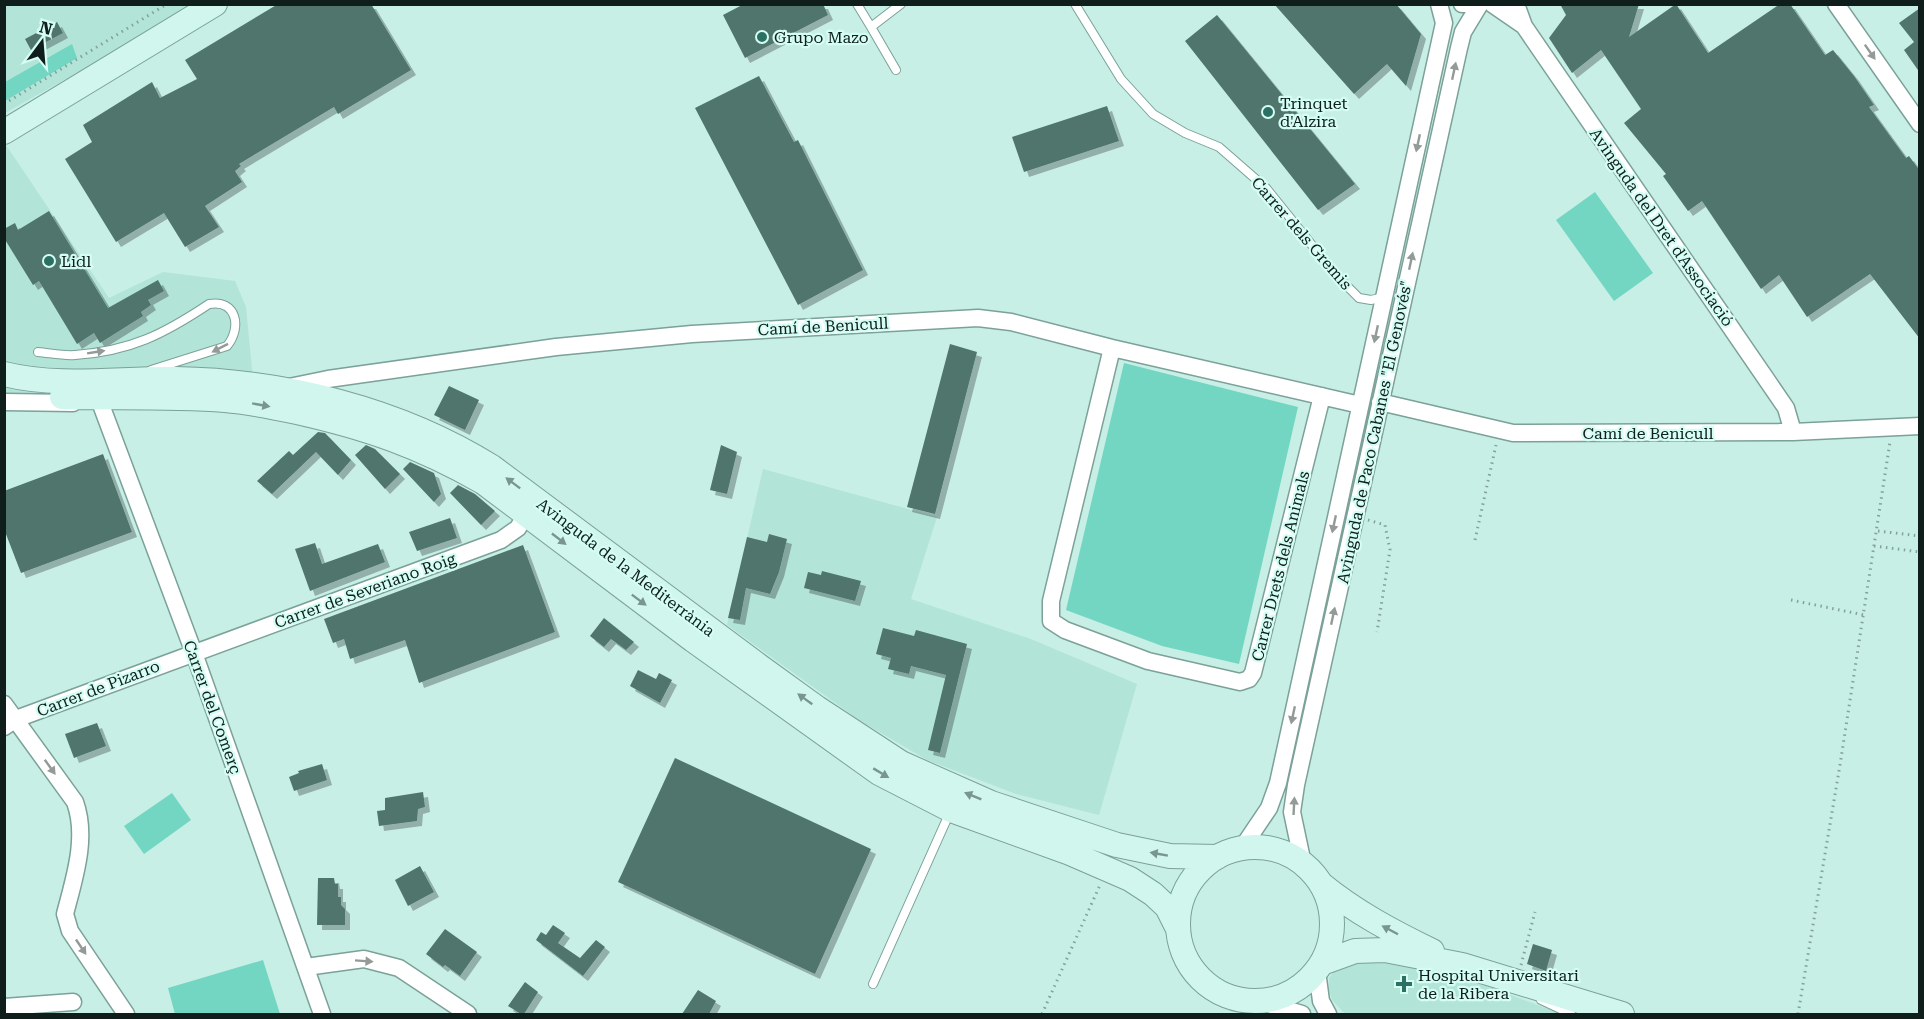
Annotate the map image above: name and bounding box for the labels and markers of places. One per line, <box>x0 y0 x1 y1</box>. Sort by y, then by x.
place label: Grupo Mazo <box>774 28 869 47</box>
marker: Grupo Mazo <box>755 30 769 44</box>
place label: Trinquet d'Alzira <box>1280 94 1347 131</box>
marker: Trinquet d'Alzira <box>1261 105 1275 119</box>
place label: Lidl <box>61 252 91 271</box>
marker: Lidl <box>42 254 56 268</box>
place label: Hospital Universitari de la Ribera <box>1418 966 1579 1003</box>
marker: Hospital Universitari de la Ribera <box>1395 975 1413 993</box>

